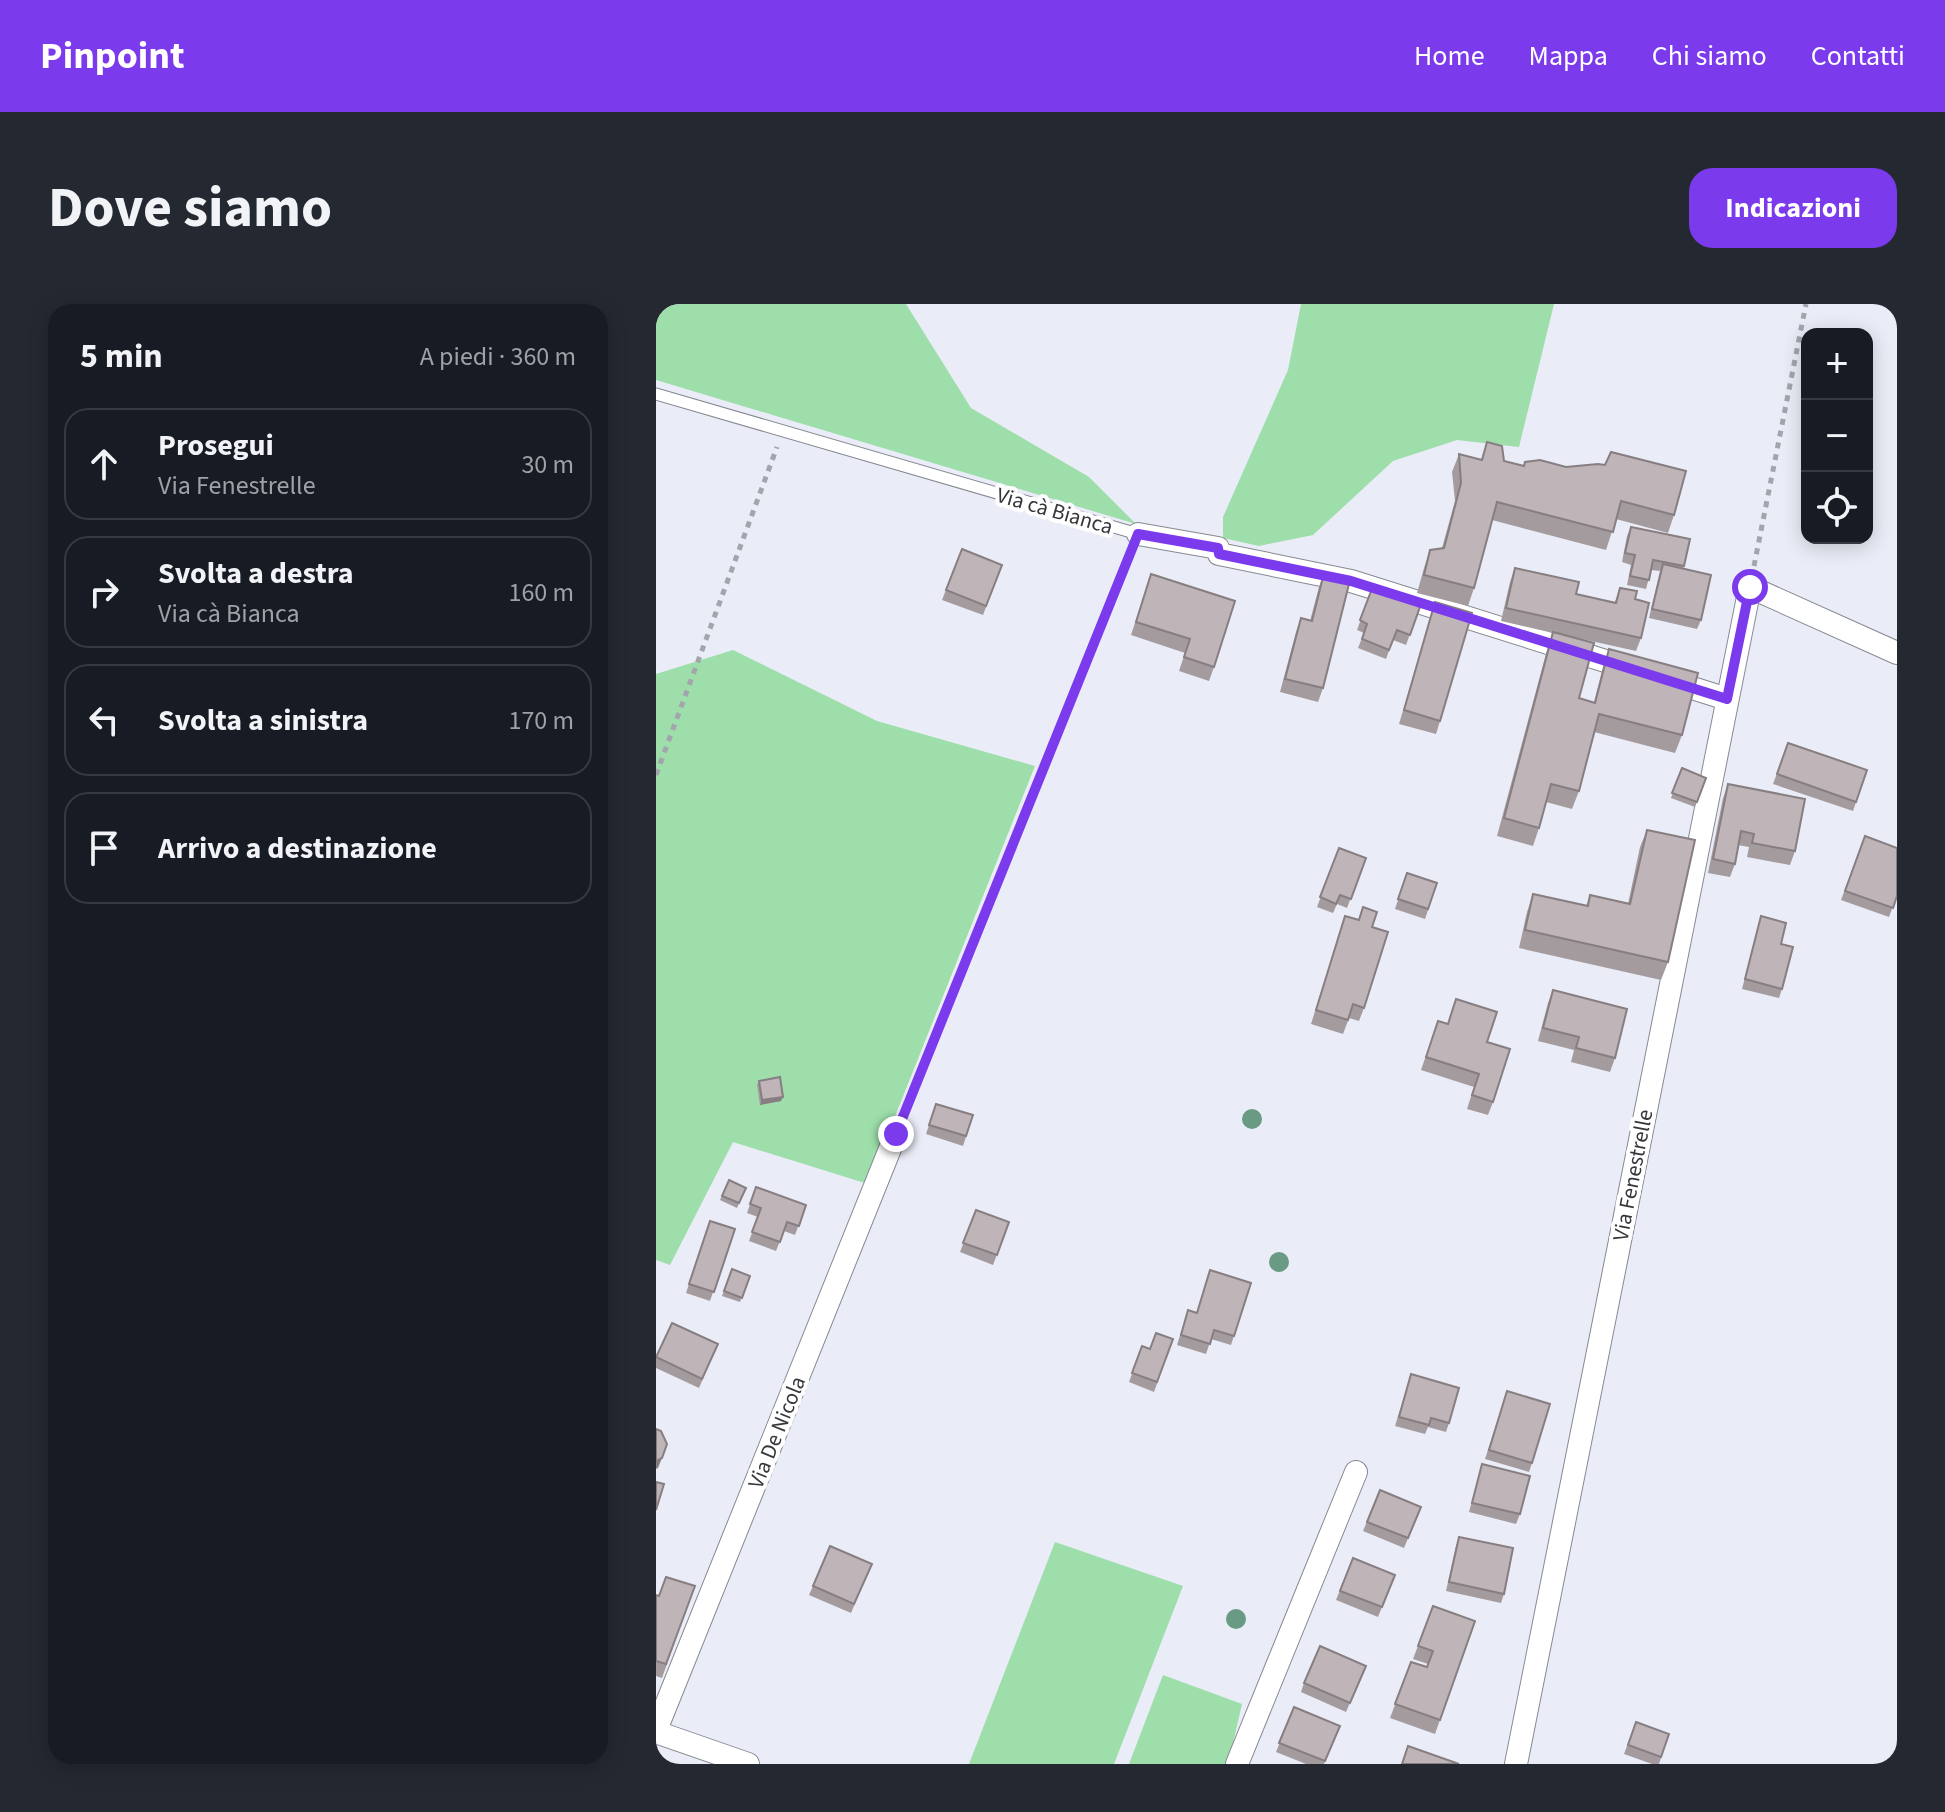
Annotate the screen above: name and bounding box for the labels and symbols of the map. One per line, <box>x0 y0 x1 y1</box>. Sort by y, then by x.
street label: Via cà Bianca <box>993 479 1117 543</box>
route start <box>1732 569 1768 605</box>
street label: Via Fenestrelle <box>1605 1107 1661 1244</box>
route end <box>878 1116 914 1152</box>
street label: Via De Nicola <box>740 1371 814 1493</box>

